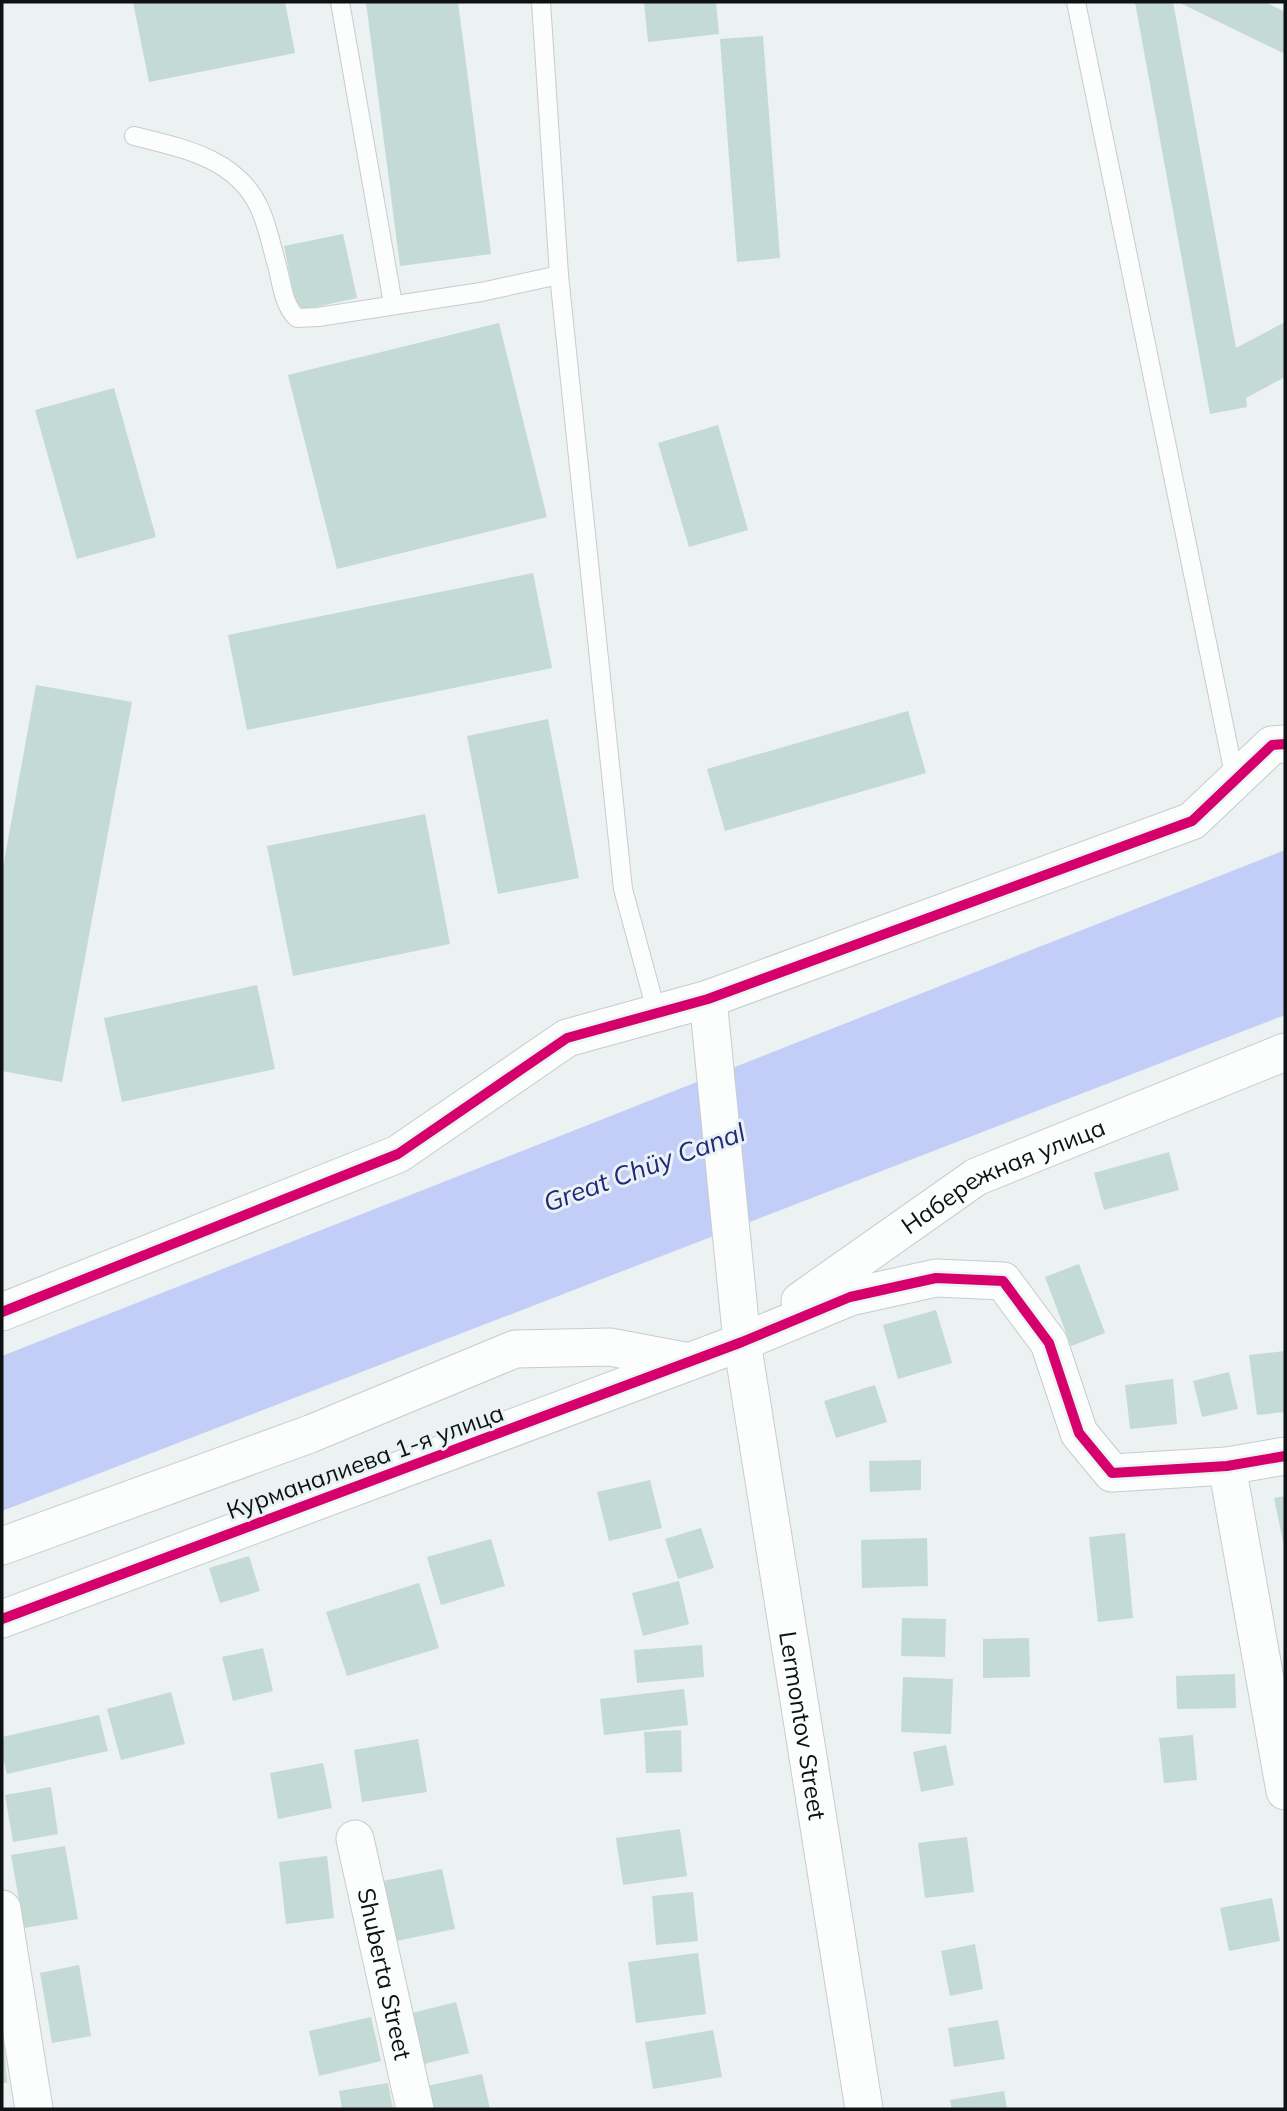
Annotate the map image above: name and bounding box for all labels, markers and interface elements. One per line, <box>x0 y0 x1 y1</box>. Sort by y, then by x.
street label: Набережная улица <box>895 1111 1109 1240</box>
water label: Great Chüy Canal <box>539 1115 750 1219</box>
street label: Курманалиева 1-я улица <box>222 1397 508 1525</box>
street label: Lermontov Street <box>773 1629 833 1822</box>
street label: Shuberta Street <box>351 1885 419 2062</box>

